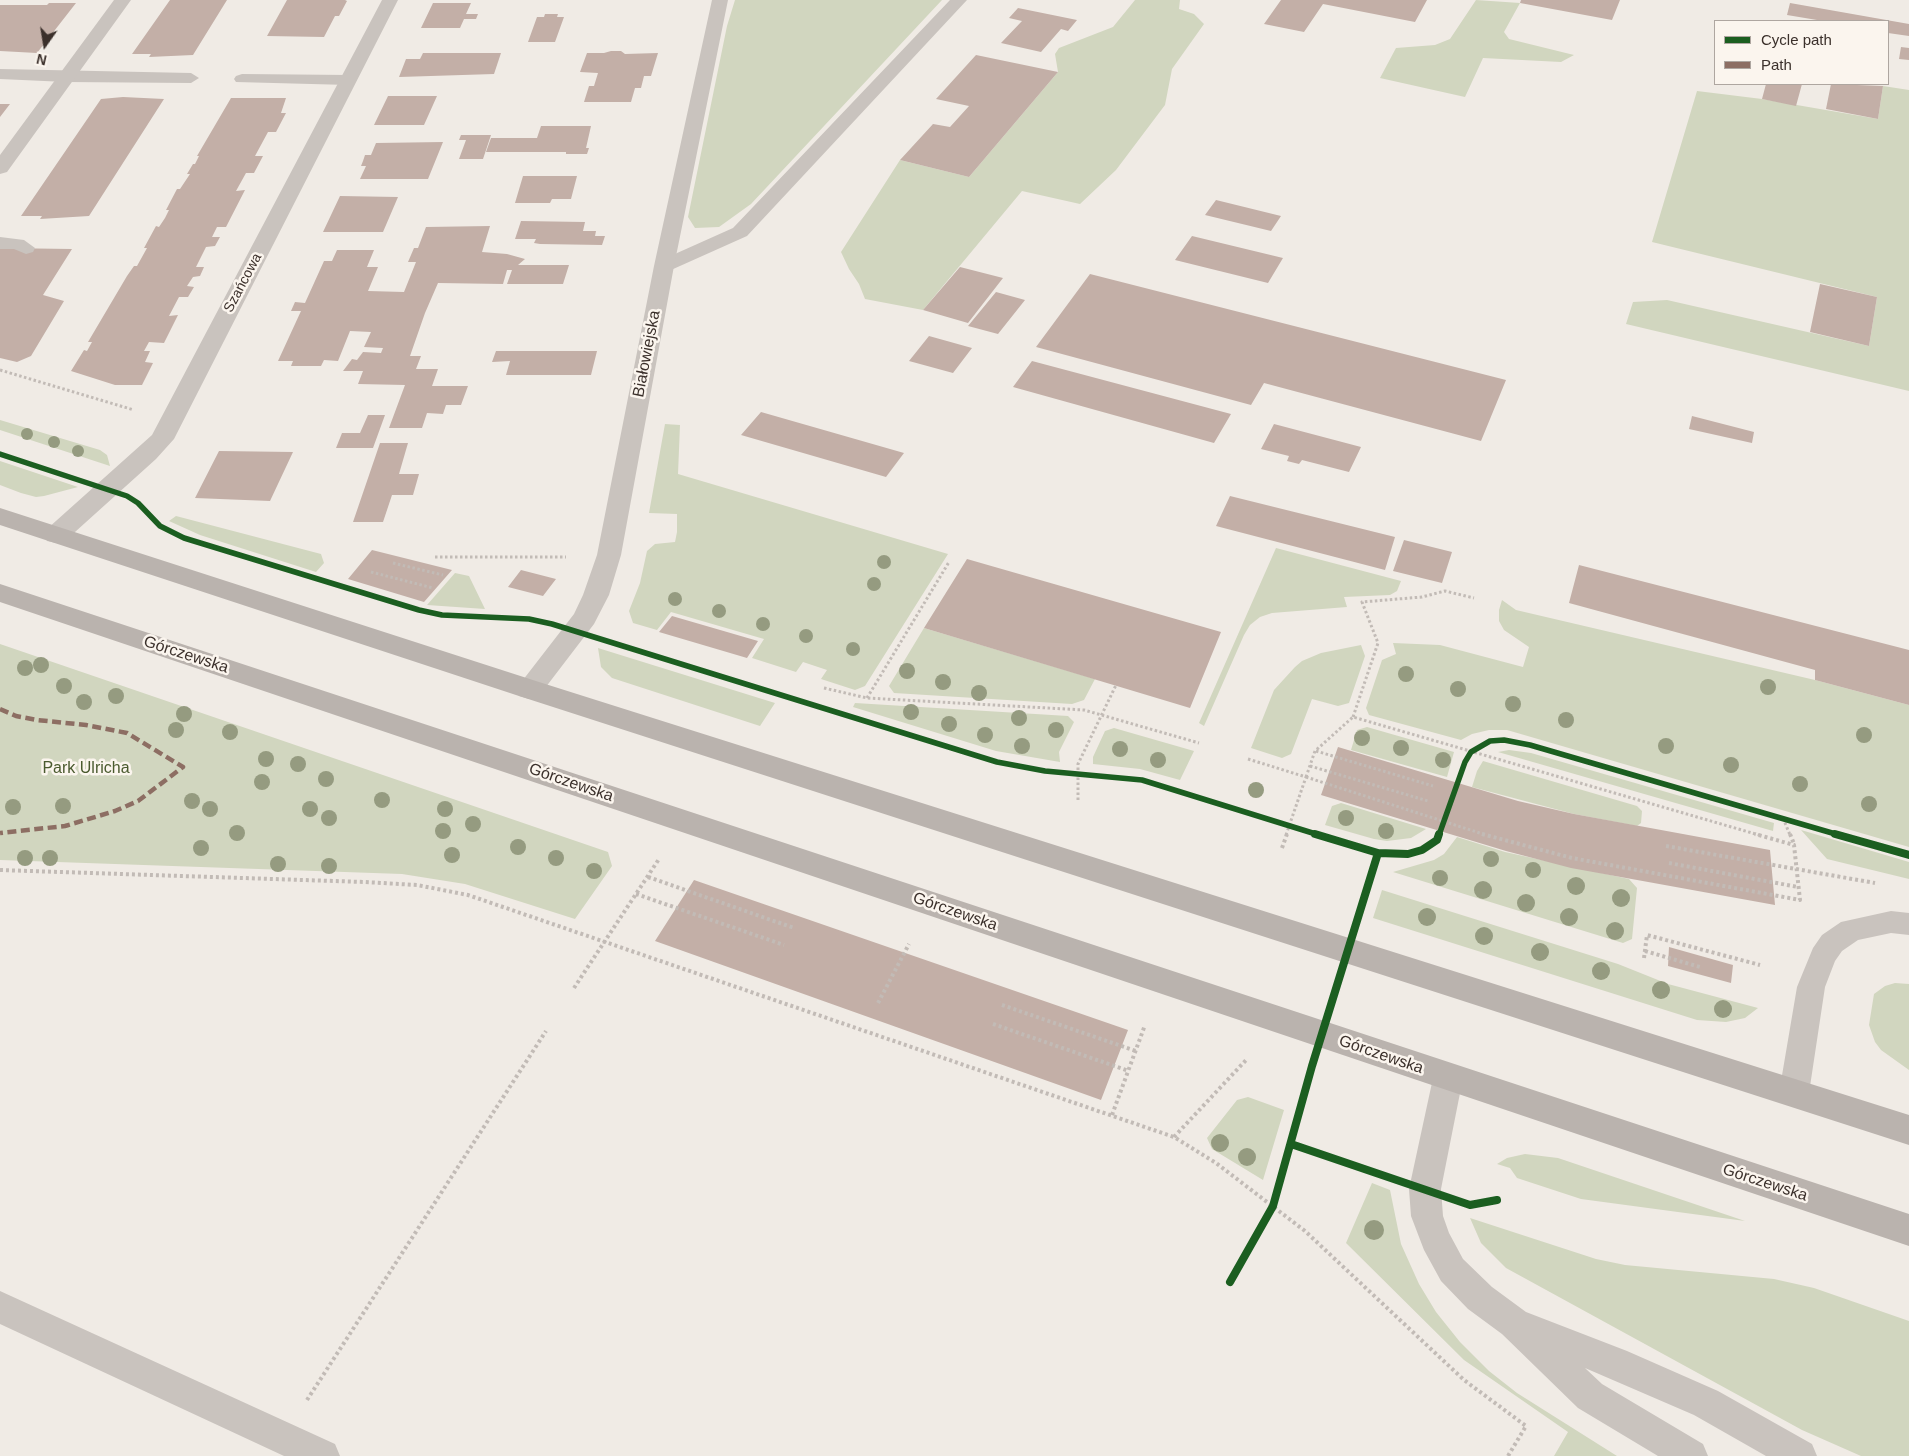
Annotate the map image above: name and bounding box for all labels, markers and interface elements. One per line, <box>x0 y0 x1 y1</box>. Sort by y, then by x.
north arrow <box>20 20 70 70</box>
legend <box>1714 20 1889 85</box>
text: Cycle path <box>1761 31 1832 48</box>
text: N <box>35 51 48 69</box>
text: Path <box>1761 56 1792 73</box>
street label: Szańcowa <box>220 251 266 315</box>
street label: Białowiejska <box>629 309 665 399</box>
street label: Górczewska <box>141 632 231 678</box>
park label: Park Ulricha <box>42 759 130 779</box>
street label: Górczewska <box>526 760 616 806</box>
street label: Górczewska <box>910 889 1000 935</box>
street label: Górczewska <box>1336 1032 1426 1078</box>
street label: Górczewska <box>1720 1160 1810 1206</box>

